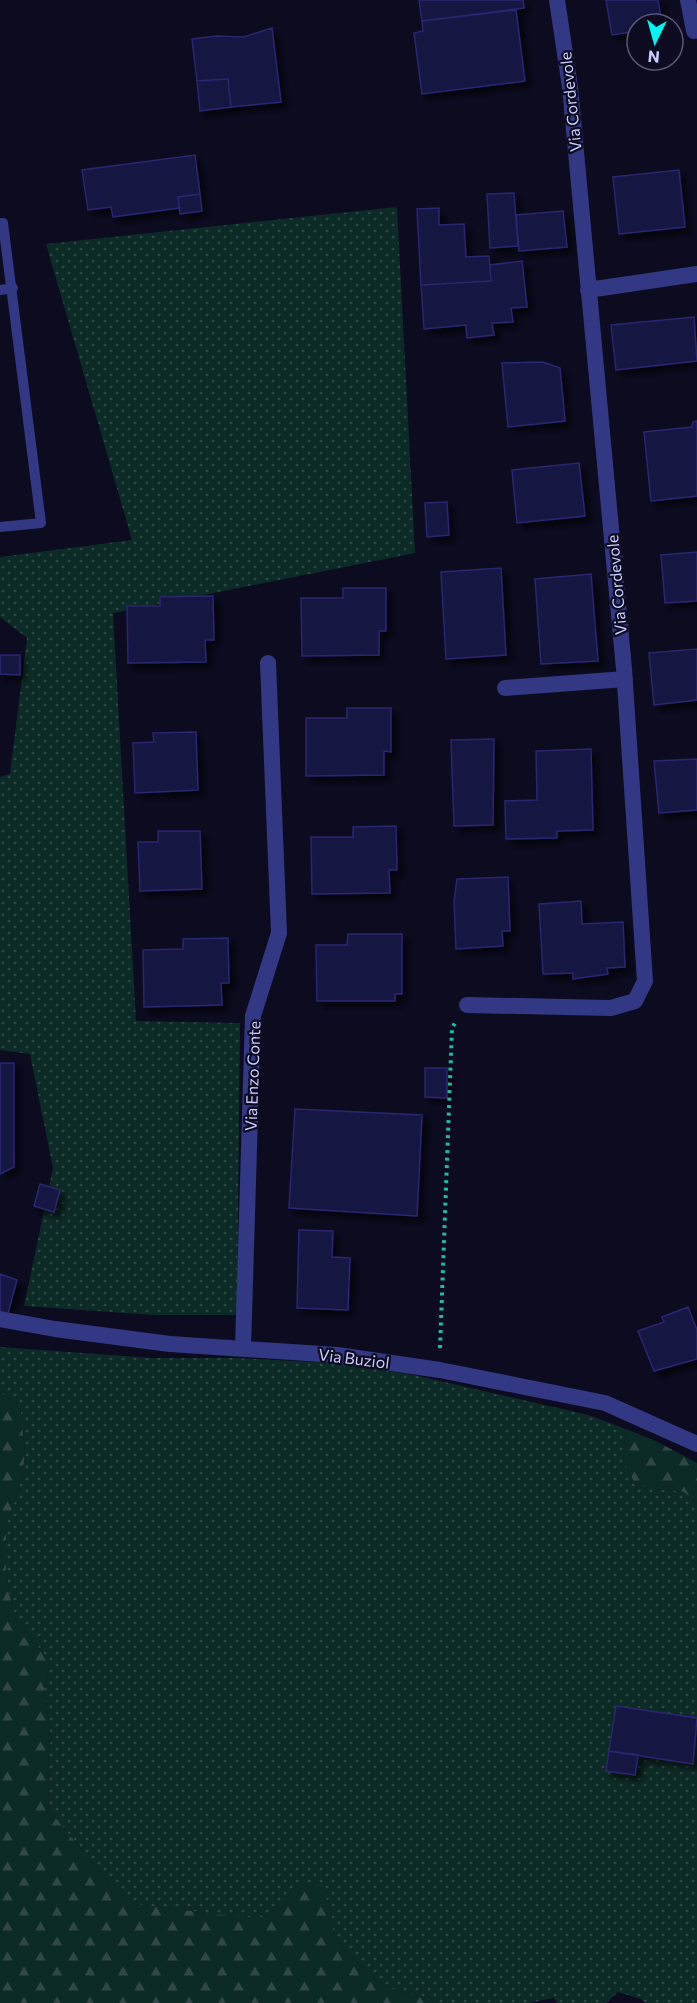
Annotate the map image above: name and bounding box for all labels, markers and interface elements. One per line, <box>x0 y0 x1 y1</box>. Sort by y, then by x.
north arrow <box>625 12 685 72</box>
text: N <box>647 47 660 67</box>
street label: Via Cordevole <box>555 51 585 153</box>
street label: Via Cordevole <box>602 534 630 636</box>
street label: Via Enzo Conte <box>241 1021 263 1131</box>
street label: Via Buziol <box>317 1344 391 1372</box>

